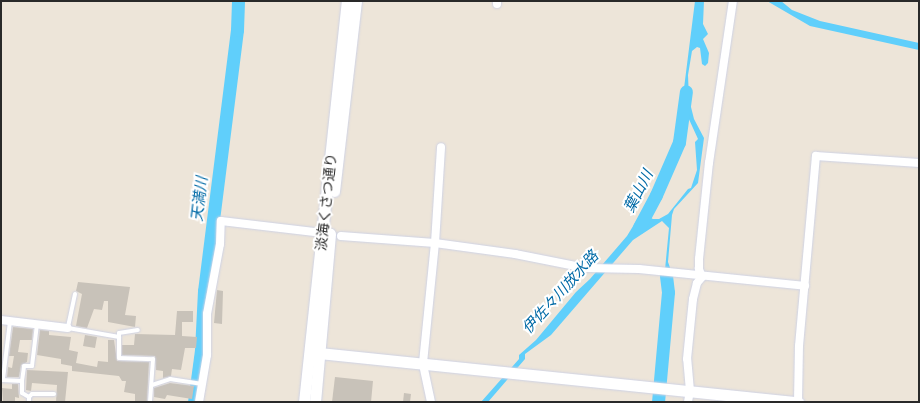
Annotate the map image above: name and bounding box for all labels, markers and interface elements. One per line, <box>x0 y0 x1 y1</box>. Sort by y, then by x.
street label: 淡海くさつ通り <box>313 152 339 252</box>
water label: 葉山川 <box>620 167 656 215</box>
water label: 天満川 <box>187 176 211 222</box>
water label: 伊佐々川放水路 <box>518 247 602 337</box>

